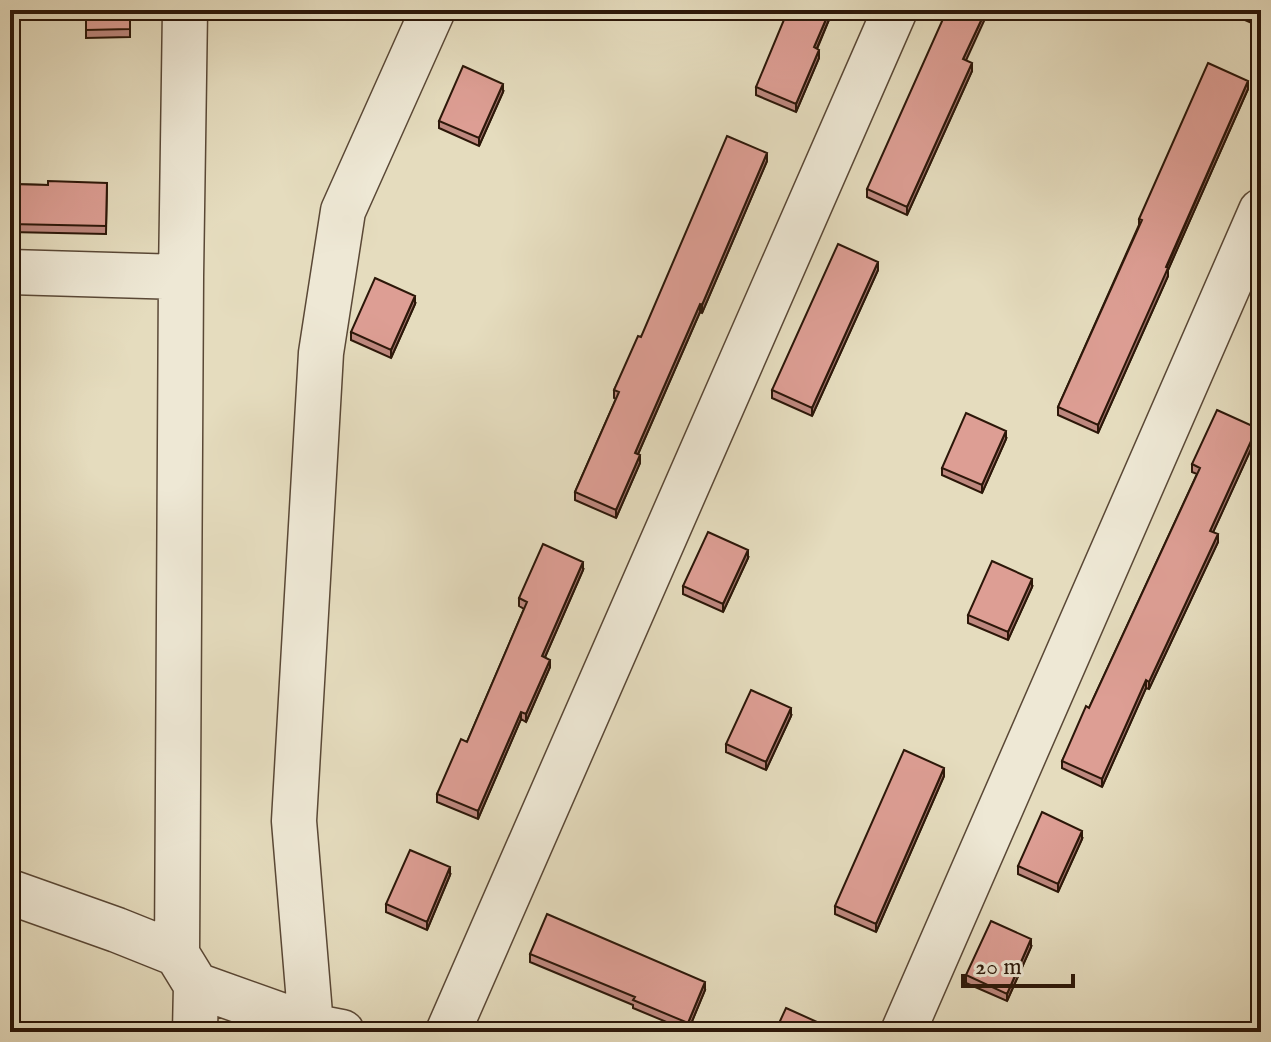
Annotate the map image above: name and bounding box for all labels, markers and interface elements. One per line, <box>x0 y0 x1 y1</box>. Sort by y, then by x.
scale bar <box>963 938 1073 988</box>
text: 20 m <box>975 952 1022 983</box>

